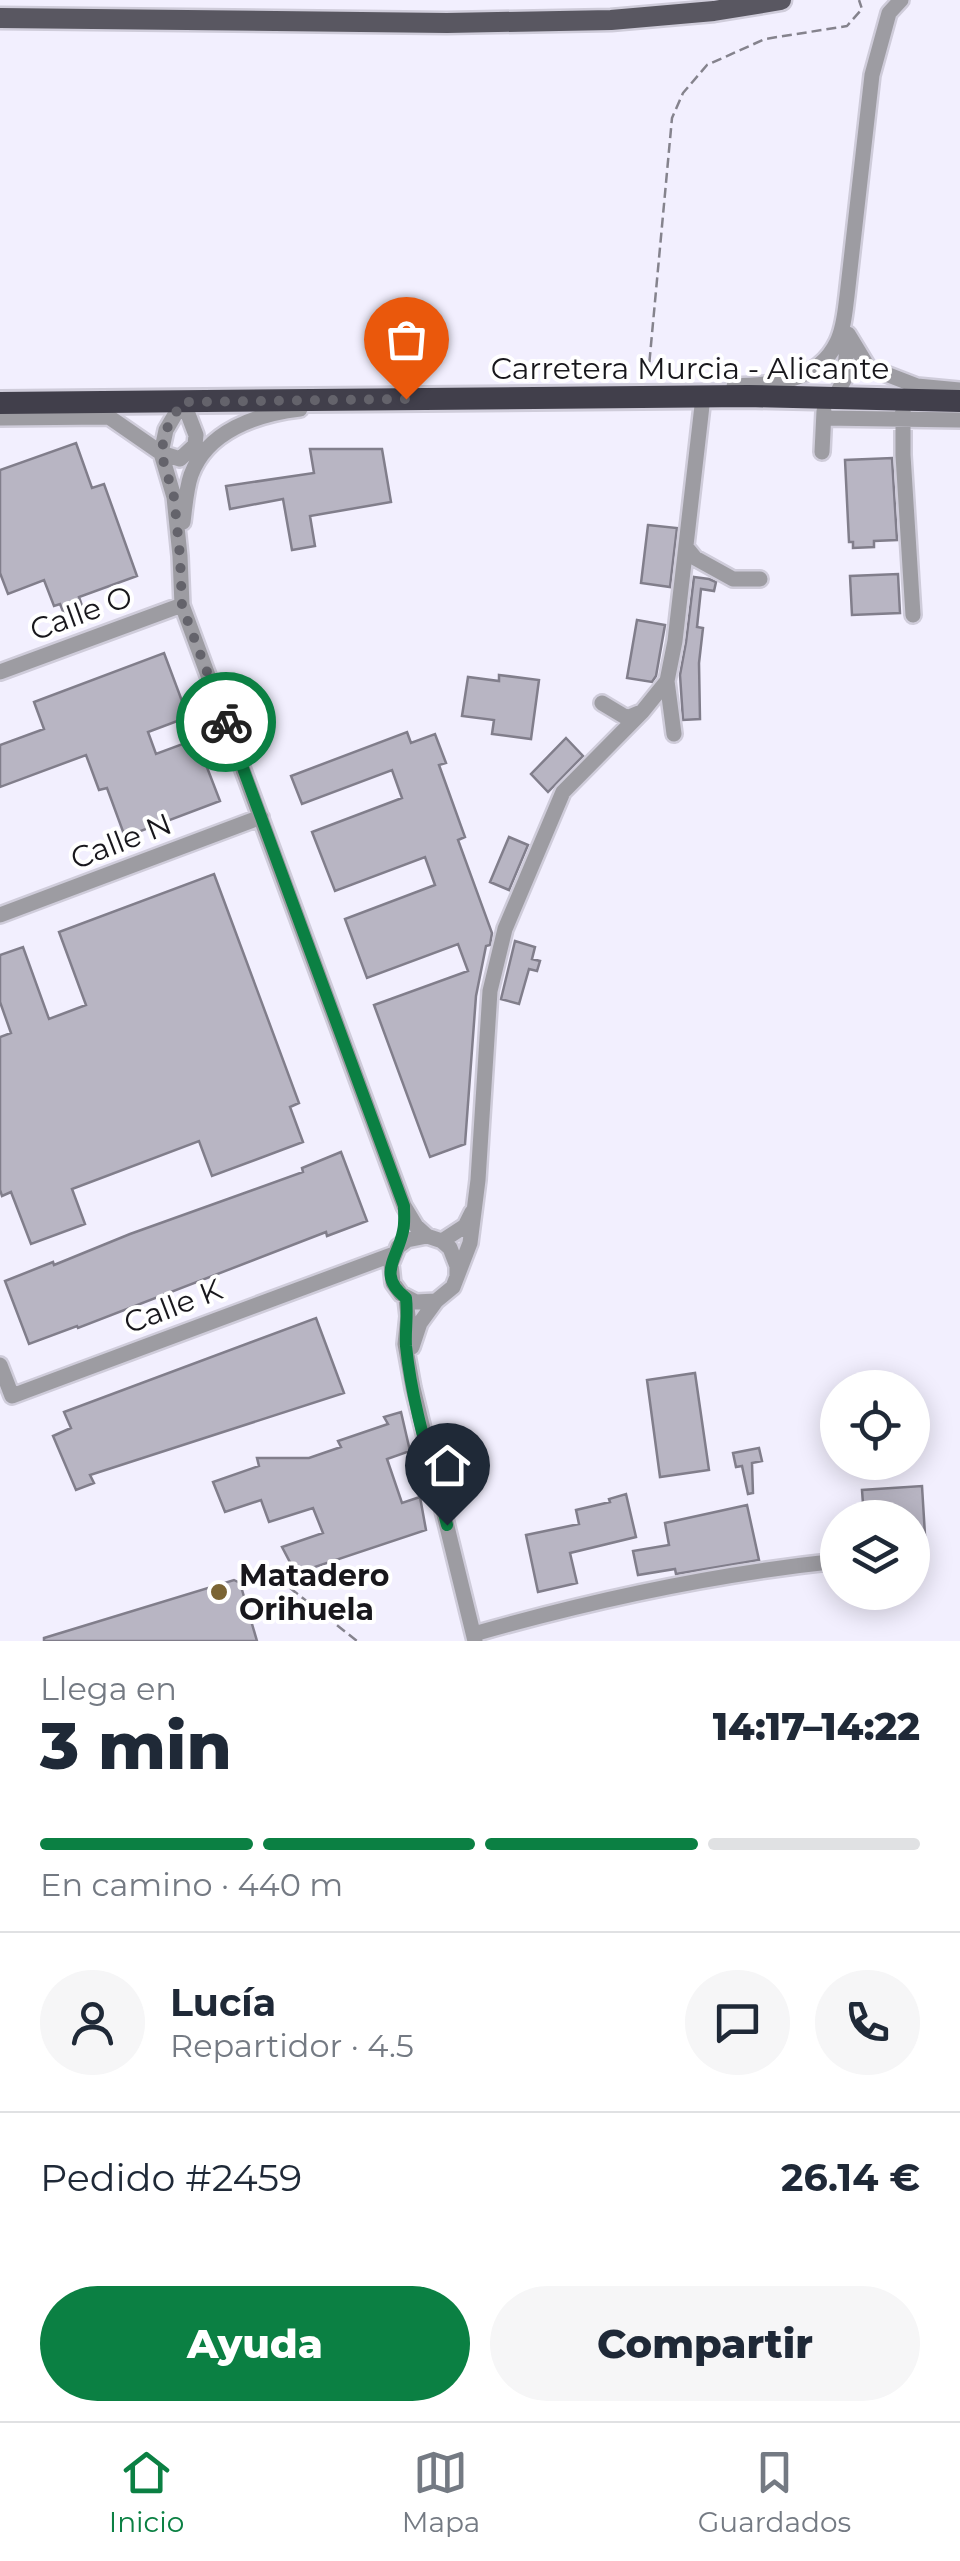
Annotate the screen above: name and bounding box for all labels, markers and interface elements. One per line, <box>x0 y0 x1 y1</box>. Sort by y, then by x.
pin <box>364 297 449 400</box>
icon: bag <box>379 312 434 367</box>
street label: Carretera Murcia - Alicante <box>491 350 889 387</box>
street label: Calle O <box>25 577 137 649</box>
courier <box>176 672 276 772</box>
icon: bike <box>199 695 254 750</box>
street label: Calle N <box>65 805 177 877</box>
street label: Calle K <box>119 1270 228 1342</box>
map controls <box>820 1370 930 1610</box>
button: locate <box>820 1370 930 1480</box>
pin <box>405 1423 490 1526</box>
icon: home <box>420 1438 475 1493</box>
button: layers <box>820 1500 930 1610</box>
place label: Matadero Orihuela <box>239 1557 389 1628</box>
marker: Matadero Orihuela <box>208 1581 230 1603</box>
text: Llega en <box>40 1669 177 1708</box>
text: 14:17–14:22 <box>713 1703 920 1750</box>
text: 3 min <box>40 1706 232 1785</box>
text: En camino · 440 m <box>40 1865 343 1904</box>
button: person <box>40 1970 145 2075</box>
button: chat <box>685 1970 790 2075</box>
button: phone <box>815 1970 920 2075</box>
text: Lucía <box>170 1979 276 2026</box>
text: Repartidor · 4.5 <box>170 2026 414 2065</box>
text: Pedido #2459 <box>40 2154 302 2201</box>
text: 26.14 € <box>781 2154 920 2201</box>
button: Ayuda <box>40 2286 470 2401</box>
button: Compartir <box>490 2286 920 2401</box>
tab: Inicio <box>109 2445 184 2539</box>
tab: Mapa <box>402 2445 480 2539</box>
tab: Guardados <box>698 2445 851 2539</box>

